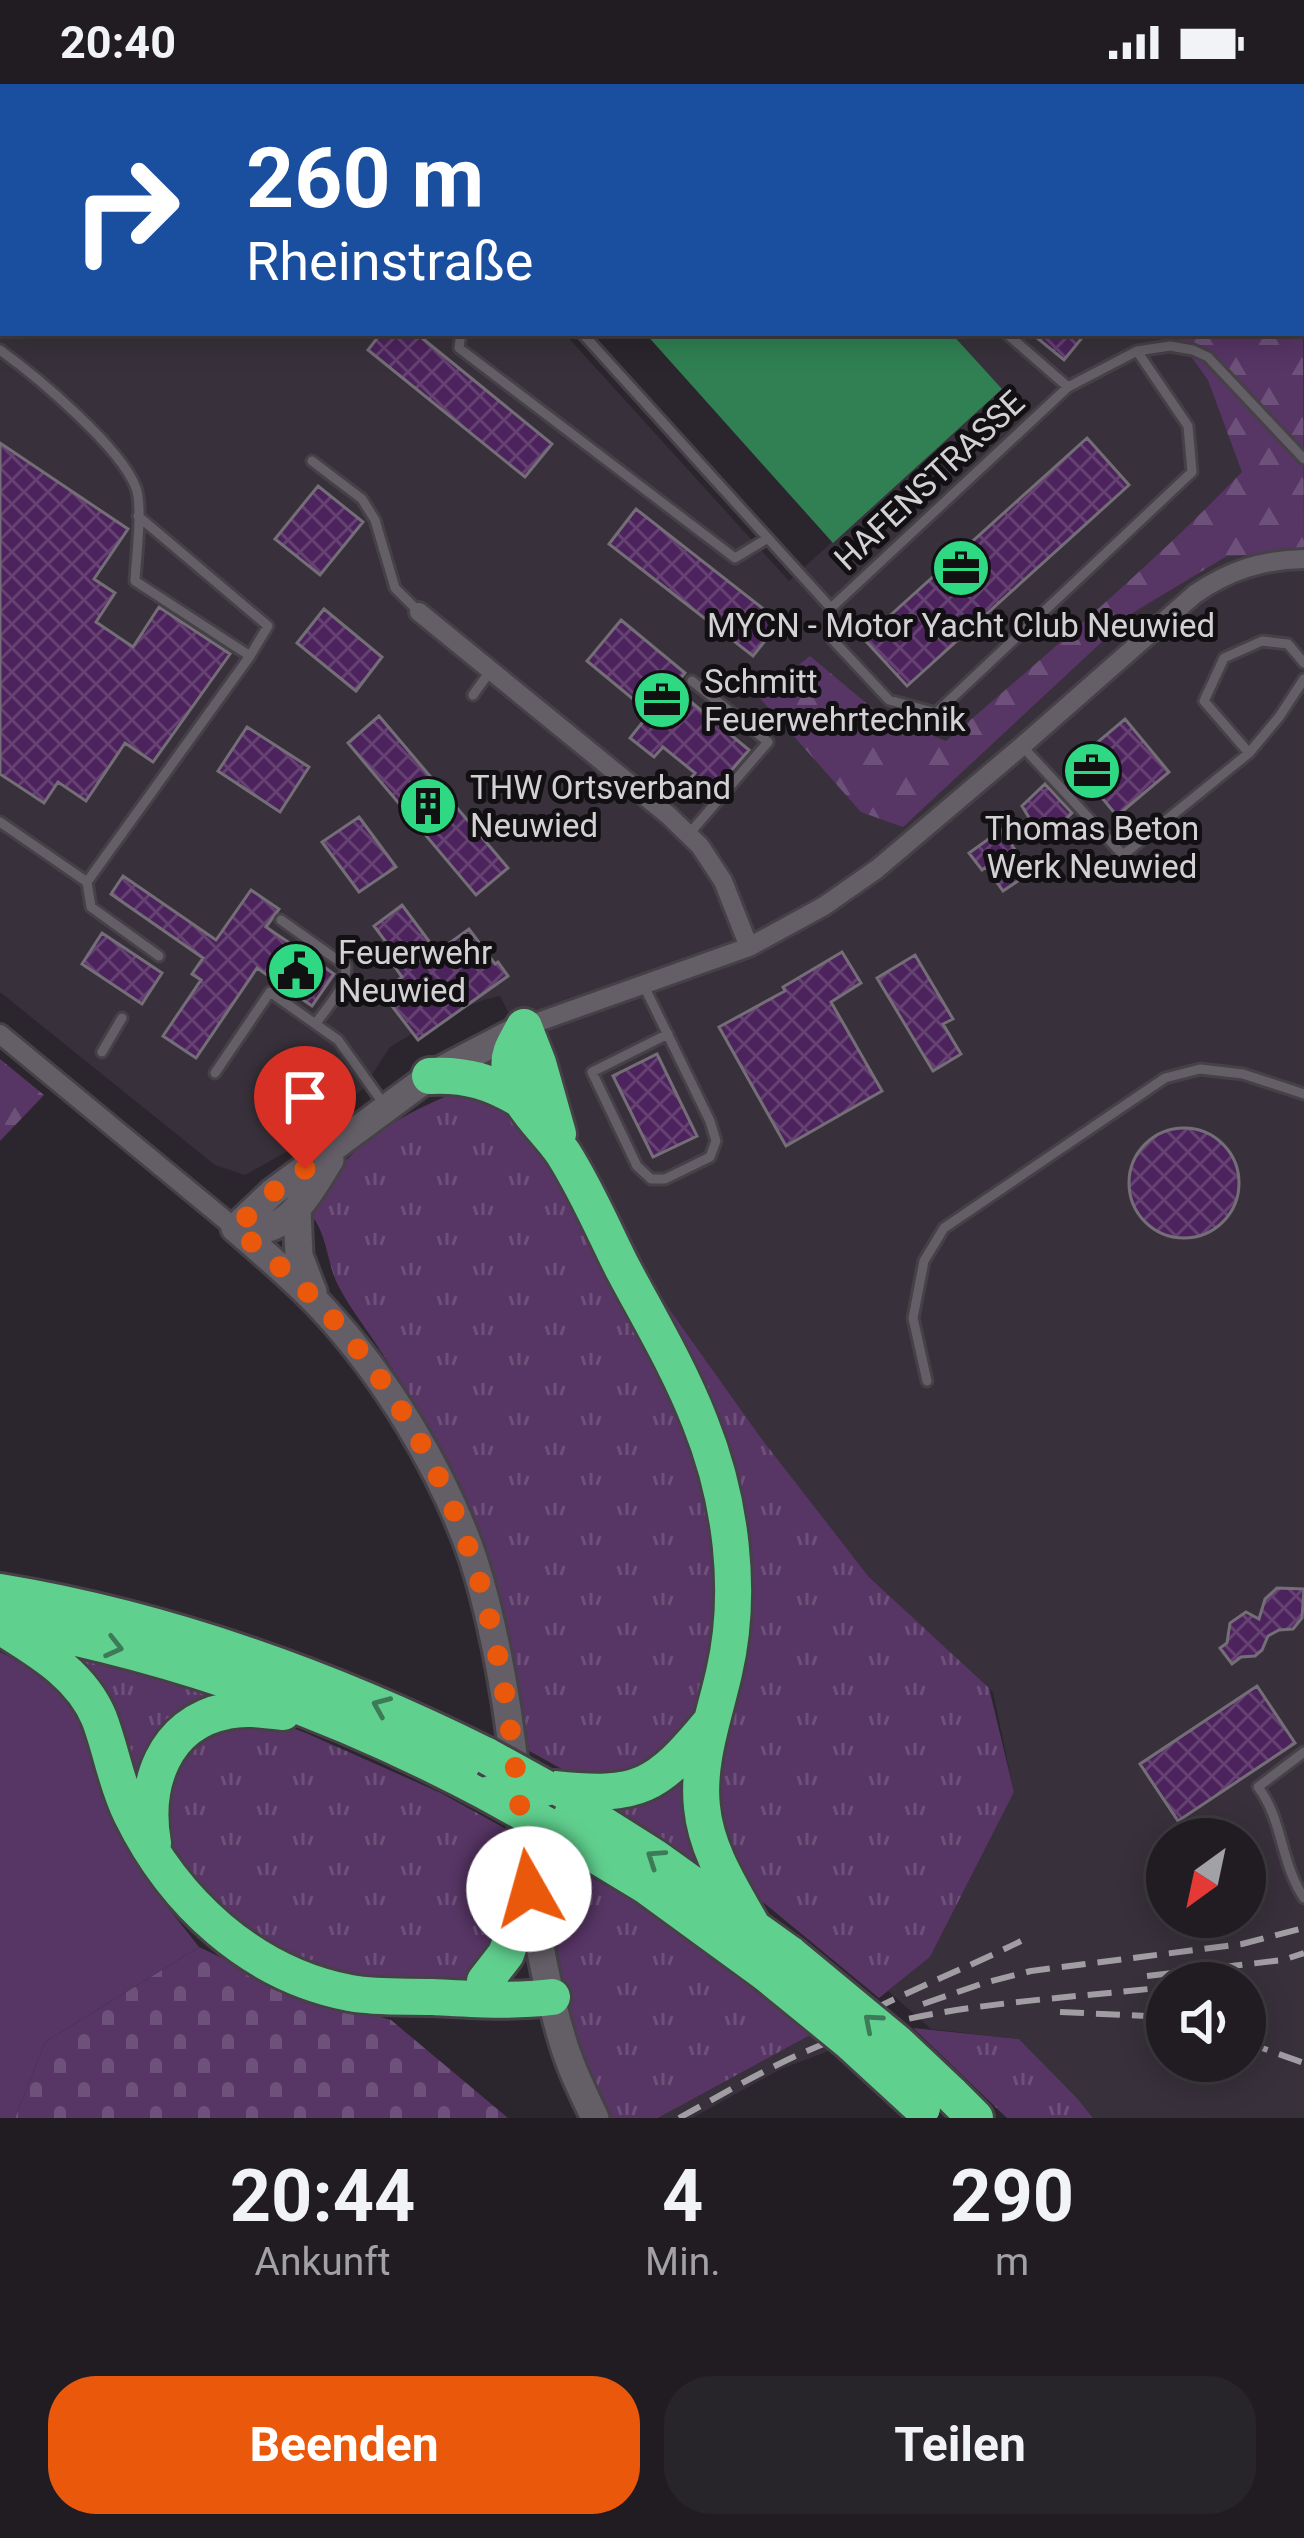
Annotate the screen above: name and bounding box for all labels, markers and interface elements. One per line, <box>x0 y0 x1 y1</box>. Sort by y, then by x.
text: 20:40 <box>60 16 176 69</box>
text: 260 m <box>246 129 484 228</box>
icon: right <box>48 132 204 288</box>
text: Rheinstraße <box>246 230 534 293</box>
street label: HAFENSTRASSE <box>826 383 1032 578</box>
office icon: MYCN - Motor Yacht Club Neuwied <box>930 537 992 599</box>
place label: MYCN - Motor Yacht Club Neuwied <box>707 606 1215 645</box>
place label: Schmitt Feuerwehrtechnik <box>704 662 966 739</box>
office icon: Schmitt Feuerwehrtechnik <box>631 669 693 731</box>
office icon: Thomas Beton Werk Neuwied <box>1061 740 1123 802</box>
place label: THW Ortsverband Neuwied <box>470 768 731 845</box>
building icon: THW Ortsverband Neuwied <box>397 775 459 837</box>
place label: Thomas Beton Werk Neuwied <box>985 809 1199 886</box>
place label: Feuerwehr Neuwied <box>338 933 492 1010</box>
public building icon: Feuerwehr Neuwied <box>265 940 327 1002</box>
pin <box>254 1046 356 1169</box>
icon: arrive <box>272 1064 338 1130</box>
one-way arrow <box>104 1633 124 1658</box>
one-way arrow <box>371 1697 393 1721</box>
north arrow <box>1146 1818 1266 1938</box>
map controls <box>1146 1818 1266 2082</box>
position arrow <box>466 1826 592 1952</box>
one-way arrow <box>647 1850 669 1872</box>
button: sound <box>1146 1962 1266 2082</box>
one-way arrow <box>864 2015 886 2036</box>
text: 20:44 <box>230 2154 415 2239</box>
text: 4 <box>662 2154 703 2239</box>
text: 290 <box>950 2154 1074 2239</box>
text: Ankunft <box>254 2239 391 2285</box>
text: Min. <box>645 2239 720 2285</box>
text: m <box>995 2239 1029 2285</box>
button: Beenden <box>48 2376 640 2514</box>
button: Teilen <box>664 2376 1256 2514</box>

